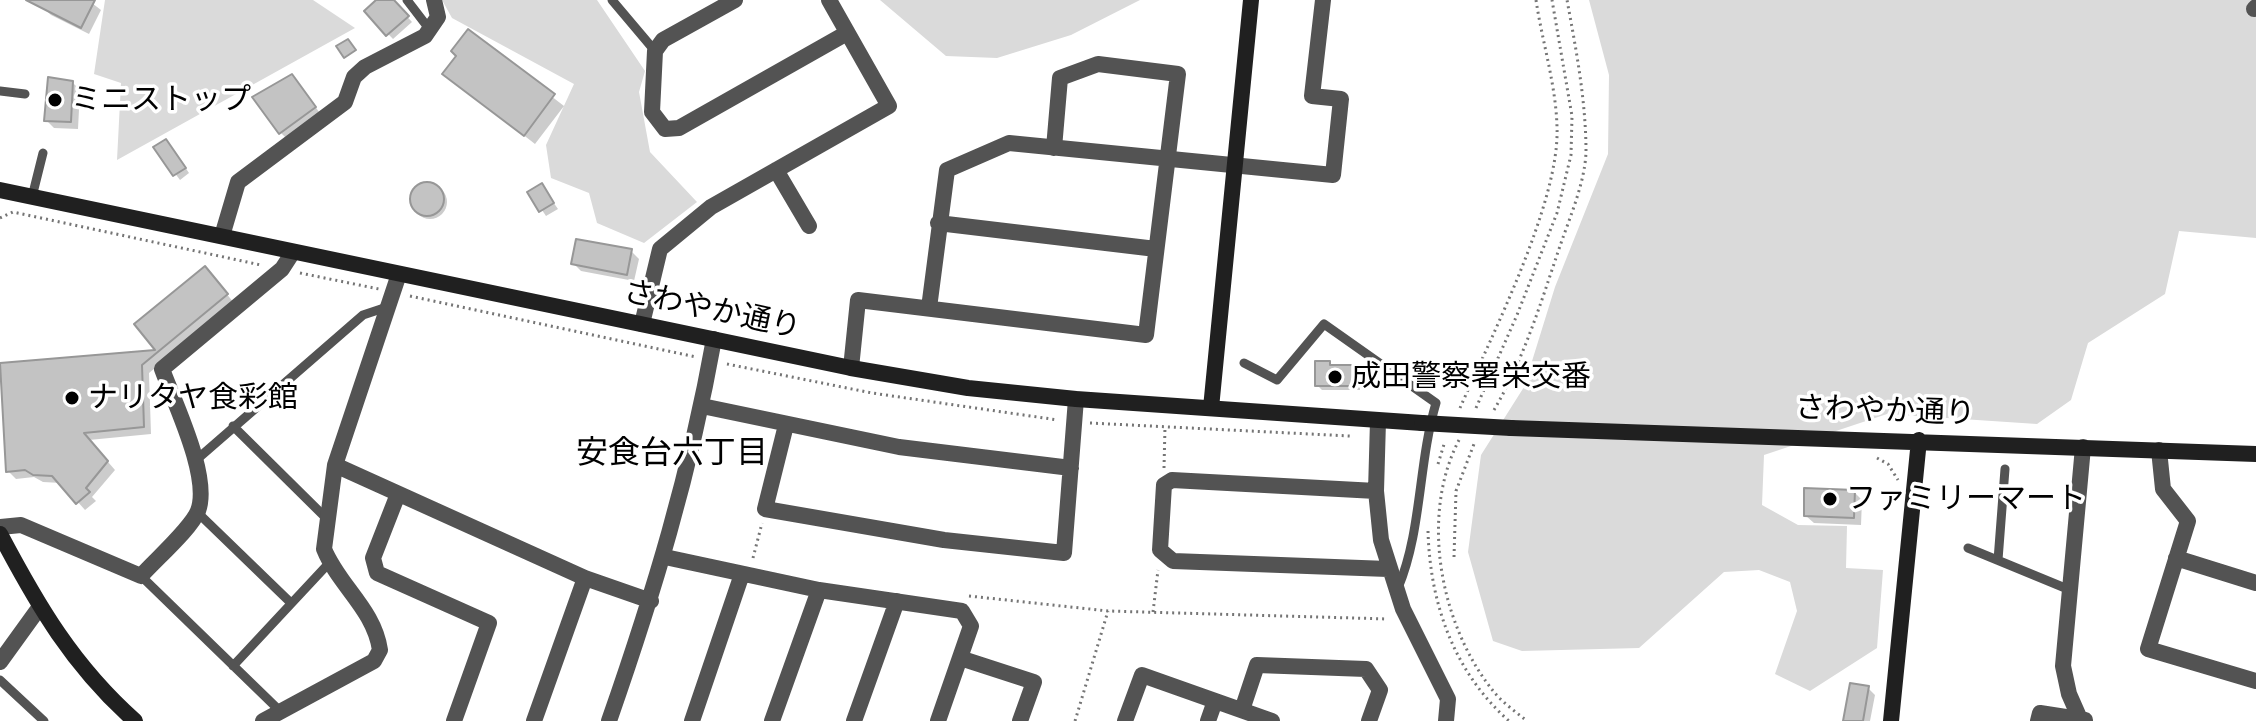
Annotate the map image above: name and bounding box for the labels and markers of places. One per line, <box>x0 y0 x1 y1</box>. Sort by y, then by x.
place label: ミニストップ <box>71 82 251 118</box>
marker: ミニストップ <box>46 91 64 109</box>
place label: 成田警察署栄交番 <box>1351 359 1591 395</box>
marker: 成田警察署栄交番 <box>1326 368 1344 386</box>
place label: ナリタヤ食彩館 <box>88 380 298 416</box>
marker: ナリタヤ食彩館 <box>63 389 81 407</box>
place label: ファミリーマート <box>1846 481 2086 517</box>
marker: ファミリーマート <box>1821 490 1839 508</box>

